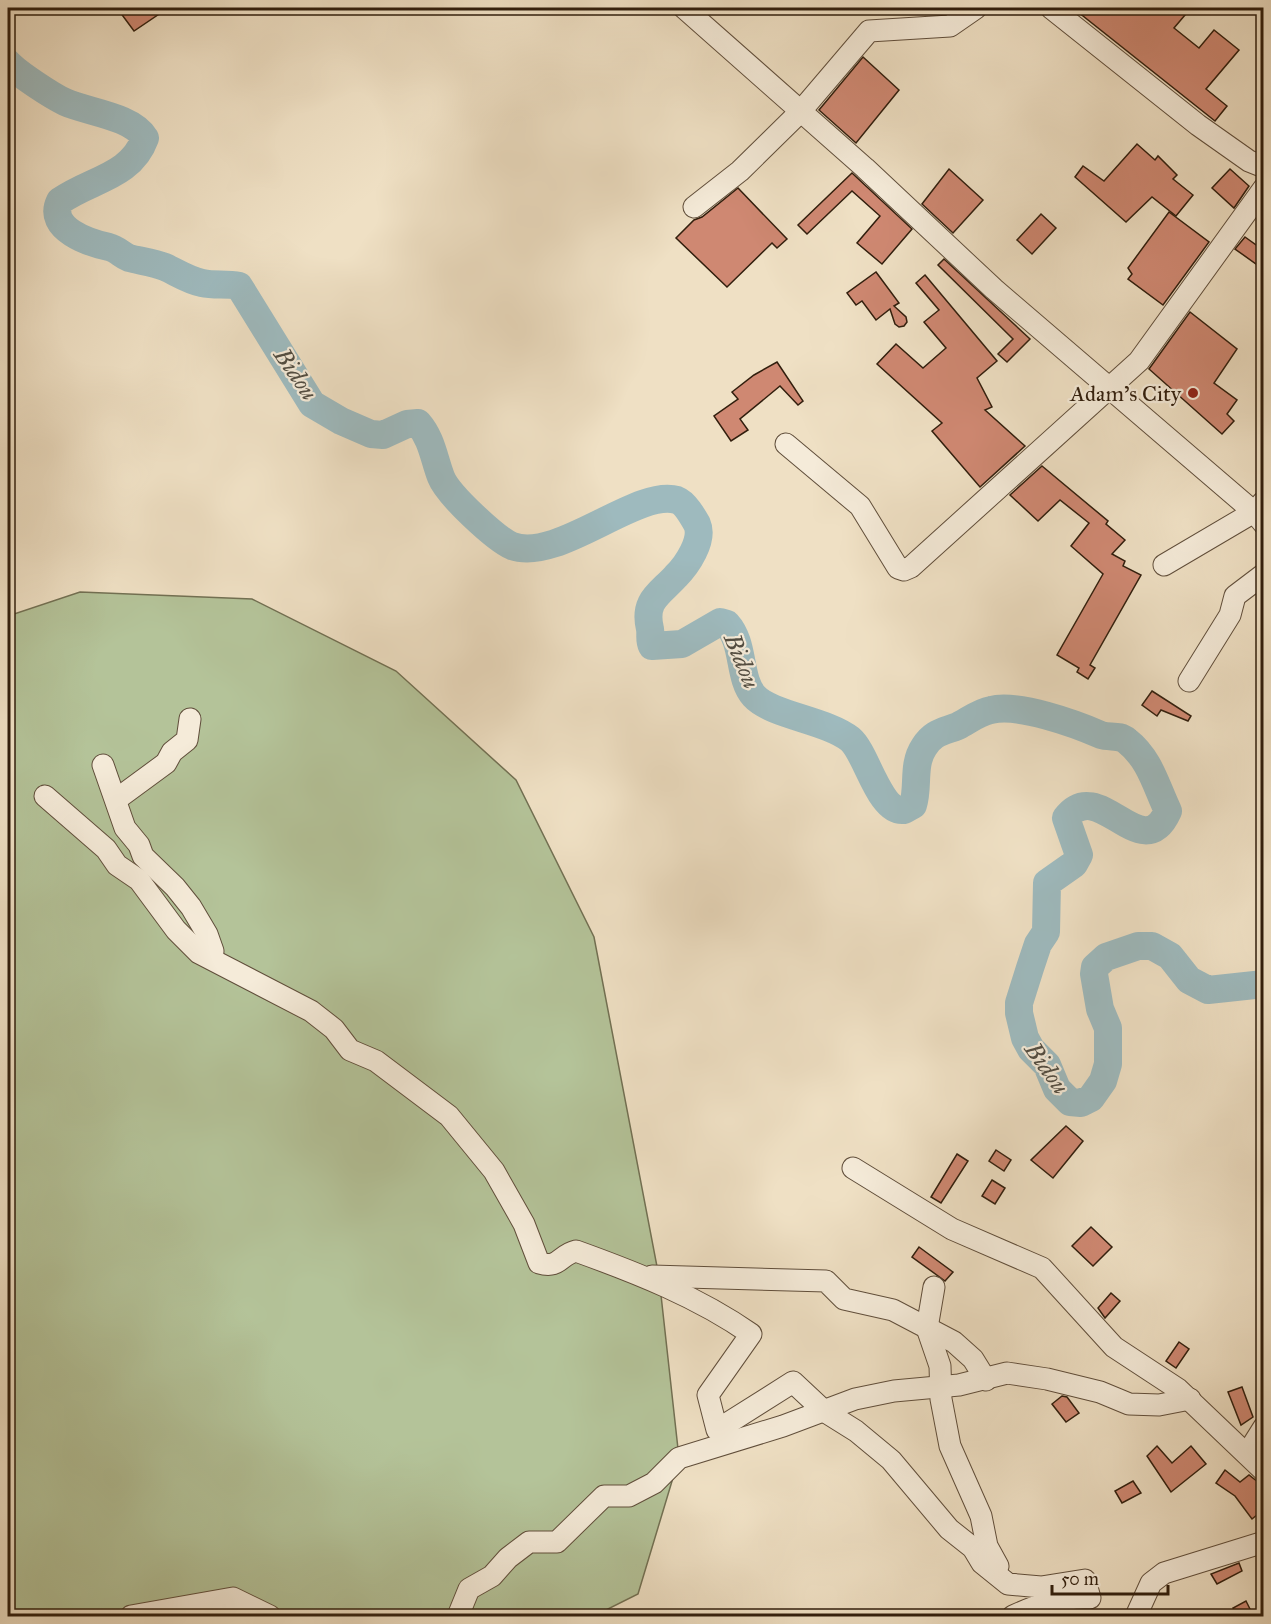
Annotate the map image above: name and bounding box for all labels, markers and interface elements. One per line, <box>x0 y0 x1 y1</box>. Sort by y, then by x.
water label: Bidou <box>267 341 324 406</box>
place label: Adam's City <box>1069 380 1182 407</box>
marker: Adam's City <box>1186 386 1200 400</box>
water label: Bidou <box>717 628 767 693</box>
water label: Bidou <box>1018 1035 1076 1100</box>
scale bar <box>1052 1558 1168 1596</box>
text: 50 m <box>1061 1568 1099 1590</box>

